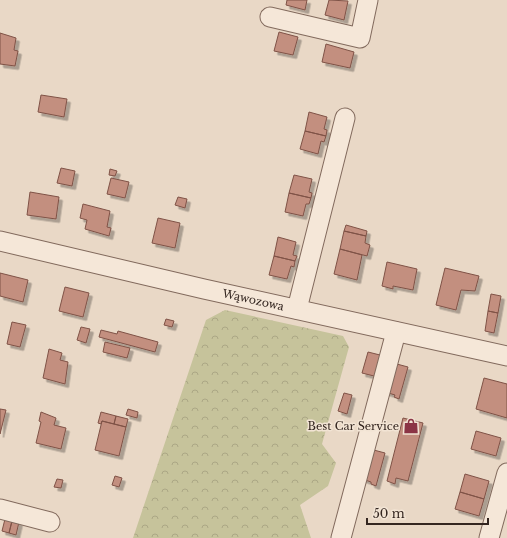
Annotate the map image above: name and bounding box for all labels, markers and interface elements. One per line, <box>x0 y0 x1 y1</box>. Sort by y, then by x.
street label: Wąwozowa <box>220 286 286 314</box>
shop icon: Best Car Service <box>402 417 420 435</box>
place label: Best Car Service <box>308 419 399 433</box>
scale bar <box>367 500 488 526</box>
text: 50 m <box>373 506 405 521</box>

